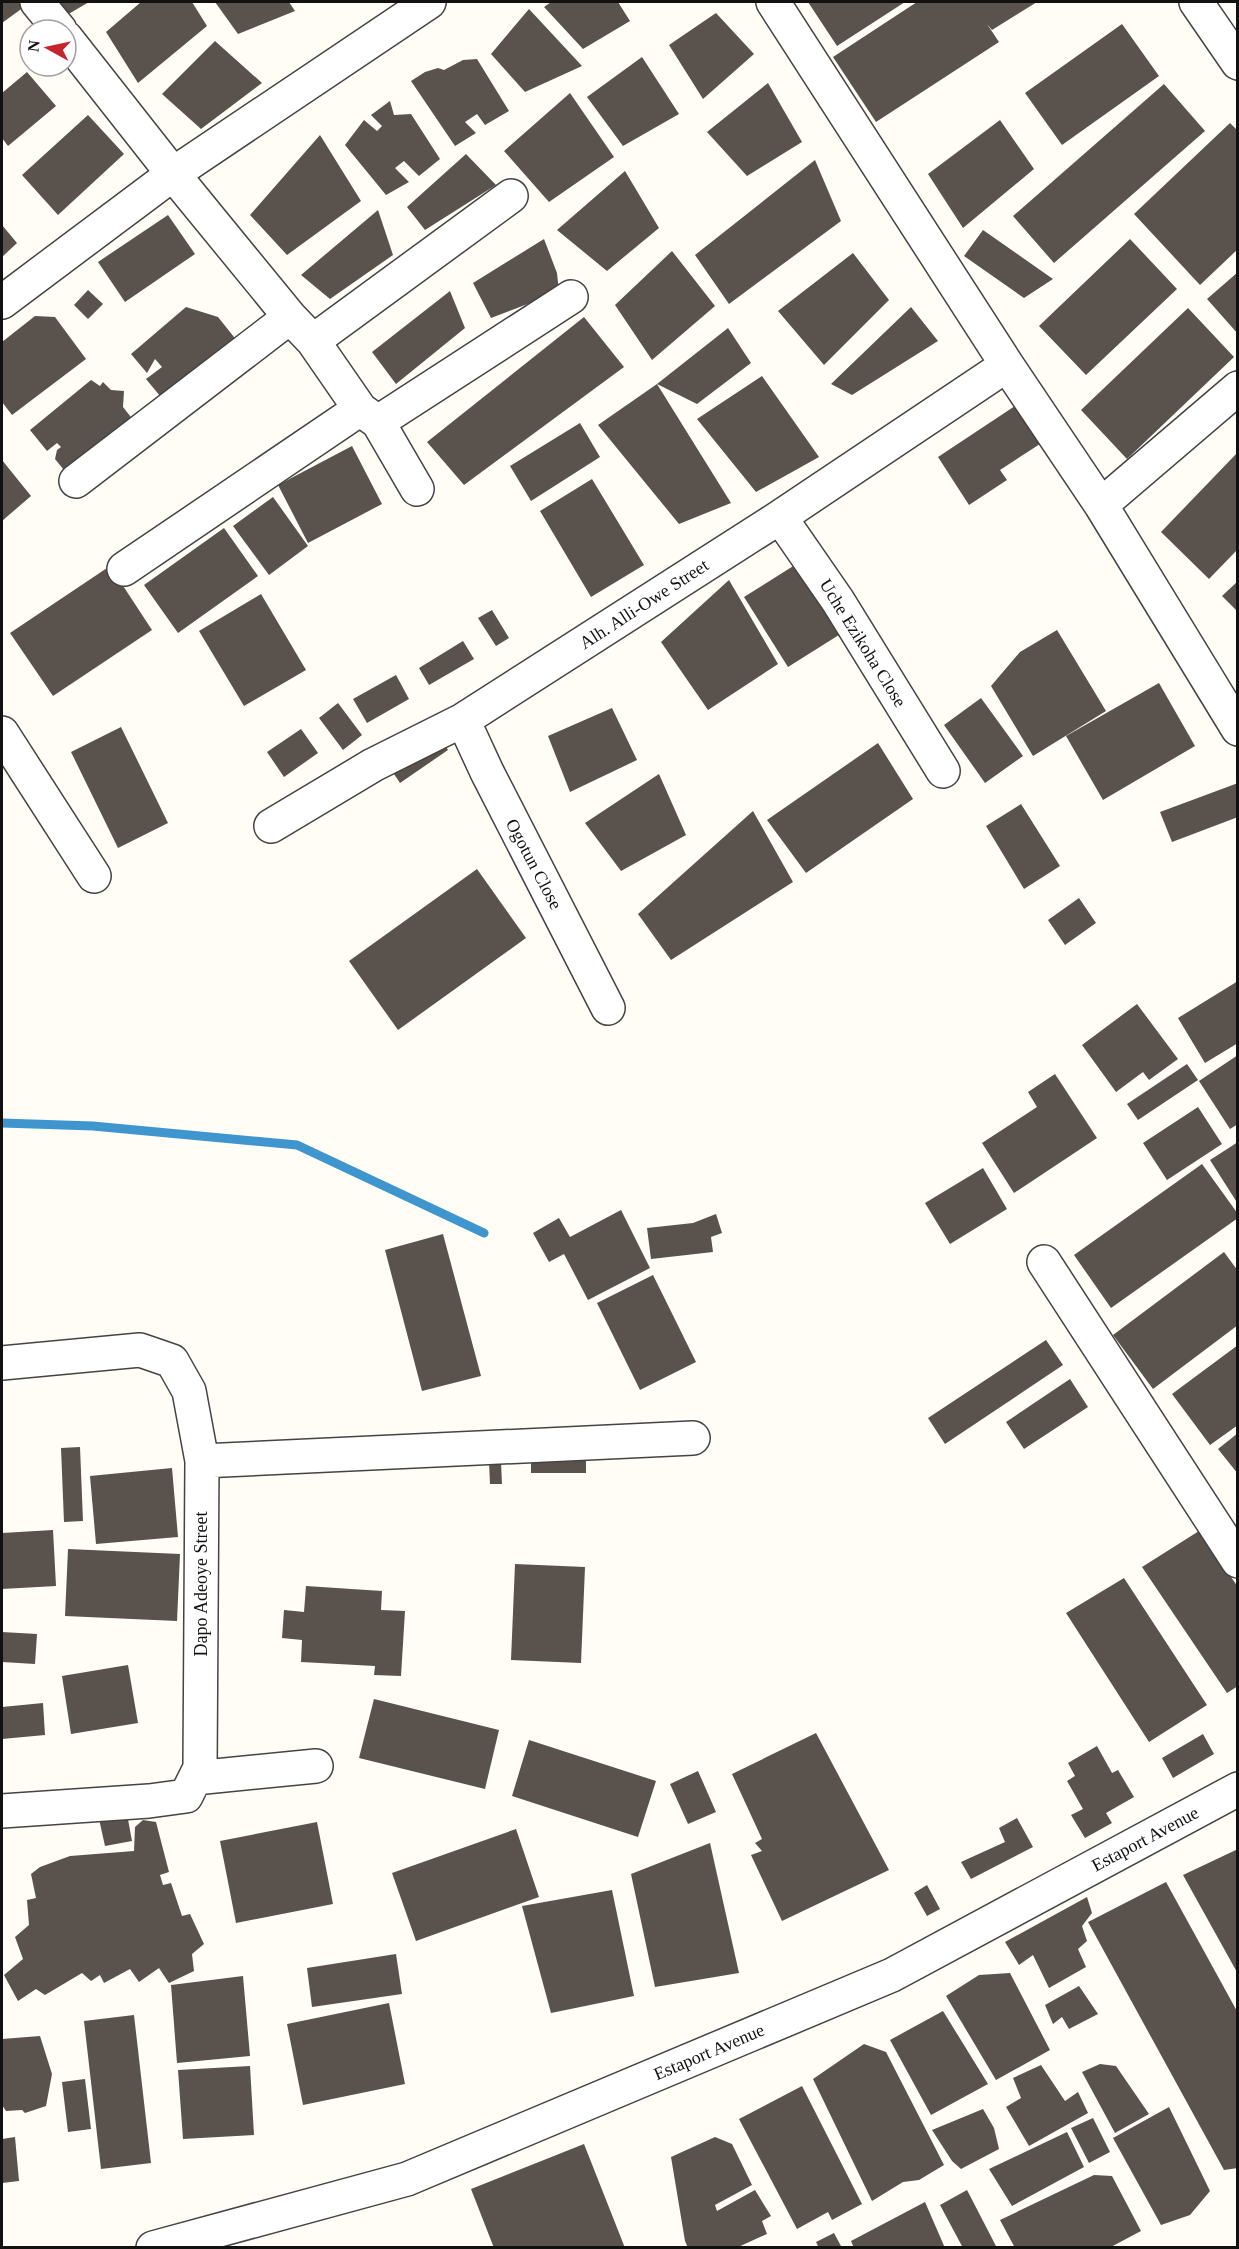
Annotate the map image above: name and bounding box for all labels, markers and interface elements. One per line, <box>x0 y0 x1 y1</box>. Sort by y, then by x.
north arrow <box>18 18 78 78</box>
text: N <box>24 39 43 53</box>
street label: Alh. Alli-Owe Street <box>576 555 712 653</box>
street label: Uche Ezikoha Close <box>816 575 910 711</box>
street label: Ogotun Close <box>502 815 566 913</box>
street label: Dapo Adeoye Street <box>191 1512 211 1656</box>
street label: Estaport Avenue <box>1088 1802 1202 1876</box>
street label: Estaport Avenue <box>651 2020 767 2084</box>

